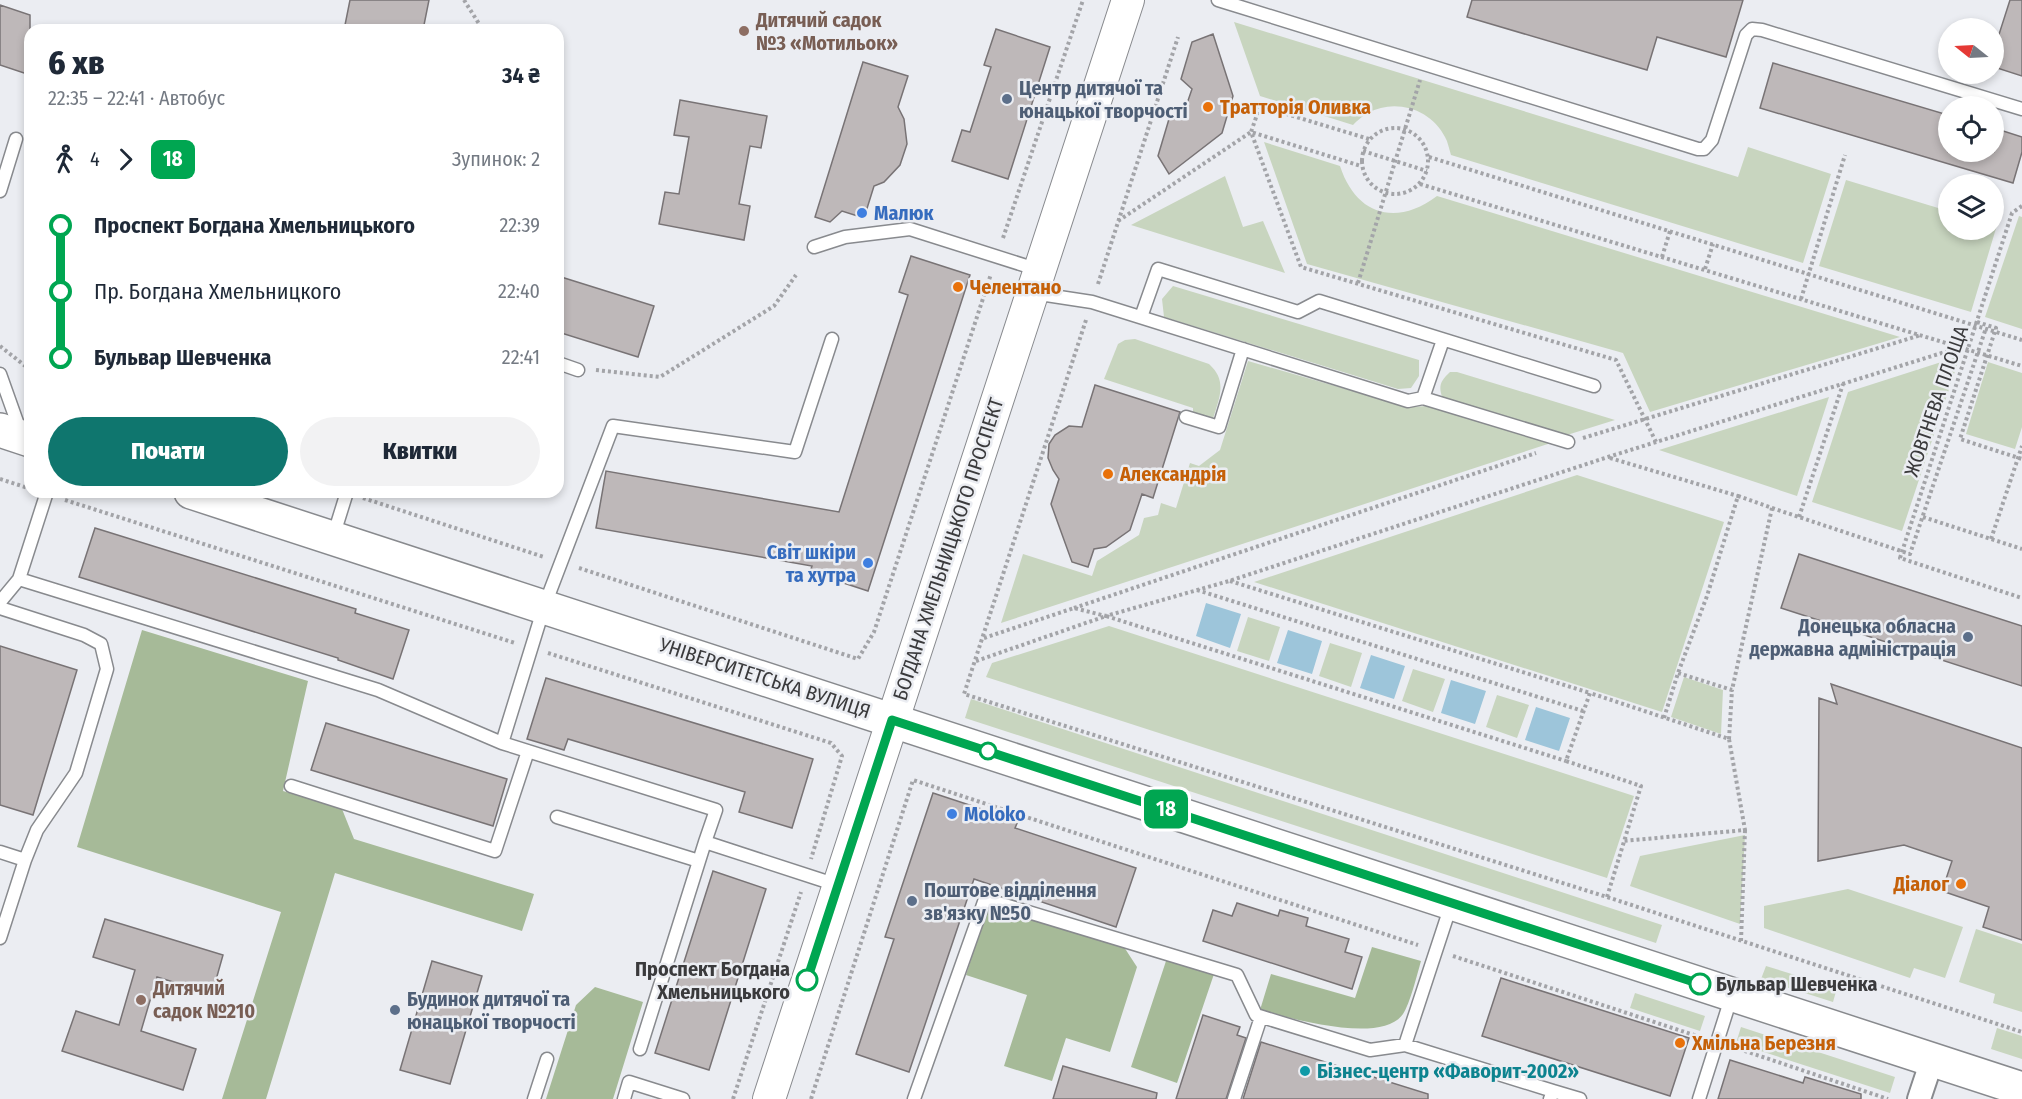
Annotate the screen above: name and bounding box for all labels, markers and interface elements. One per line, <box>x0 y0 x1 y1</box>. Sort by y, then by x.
place label: Дитячий садок №3 «Мотильок» <box>755 8 898 55</box>
north arrow <box>1938 18 2004 84</box>
map controls <box>1938 18 2004 240</box>
marker: Дитячий садок №3 «Мотильок» <box>737 24 751 38</box>
text: 6 хв <box>48 43 105 83</box>
text: 34 ₴ <box>502 62 540 89</box>
place label: Центр дитячої та юнацької творчості <box>1019 76 1188 123</box>
text: 22:35 – 22:41 · Автобус <box>48 86 225 110</box>
marker: Центр дитячої та юнацької творчості <box>1000 92 1014 106</box>
place label: Тратторія Оливка <box>1220 95 1371 119</box>
button: locate <box>1938 96 2004 162</box>
marker: Тратторія Оливка <box>1201 100 1215 114</box>
icon: walk <box>48 143 81 176</box>
icon: forward <box>109 143 142 176</box>
text: 18 <box>163 146 183 172</box>
text: 4 <box>90 147 100 171</box>
text: Зупинок: 2 <box>452 147 540 171</box>
button: layers <box>1938 174 2004 240</box>
place label: Малюк <box>874 201 934 225</box>
marker: Малюк <box>855 206 869 220</box>
text: Проспект Богдана Хмельницького <box>94 212 415 239</box>
text: 22:39 <box>499 213 540 237</box>
place label: Челентано <box>970 275 1062 299</box>
text: Пр. Богдана Хмельницкого <box>94 278 341 305</box>
text: 22:40 <box>498 279 540 303</box>
marker: Челентано <box>951 280 965 294</box>
street label: ЖОВТНЕВА ПЛОЩА <box>1899 322 1973 480</box>
text: Бульвар Шевченка <box>94 344 271 371</box>
text: 22:41 <box>502 345 540 369</box>
street label: БОГДАНА ХМЕЛЬНИЦЬКОГО ПРОСПЕКТ <box>888 394 1009 703</box>
button: Почати <box>48 417 288 486</box>
button: Квитки <box>300 417 540 486</box>
place label: Александрія <box>1119 462 1226 486</box>
marker: Александрія <box>1101 467 1115 481</box>
place label: Світ шкіри та хутра <box>767 540 856 587</box>
marker: Світ шкіри та хутра <box>861 556 875 570</box>
place label: Донецька обласна державна адміністрація <box>1749 614 1956 661</box>
marker: Донецька обласна державна адміністрація <box>1961 630 1975 644</box>
street label: УНІВЕРСИТЕТСЬКА ВУЛИЦЯ <box>655 632 874 723</box>
unlabelled marker <box>979 742 997 760</box>
line badge: 18 <box>1139 790 1193 828</box>
text: 18 <box>1156 796 1176 822</box>
place label: Moloko <box>964 802 1026 826</box>
marker: Moloko <box>945 807 959 821</box>
place label: Діалог <box>1892 872 1949 896</box>
marker: Діалог <box>1954 877 1968 891</box>
place label: Поштове відділення зв'язку №50 <box>924 878 1097 925</box>
marker: Поштове відділення зв'язку №50 <box>905 894 919 908</box>
place label: Проспект Богдана Хмельницького <box>635 957 790 1004</box>
marker: Проспект Богдана Хмельницького <box>796 969 818 991</box>
place label: Бульвар Шевченка <box>1716 972 1877 996</box>
marker: Бульвар Шевченка <box>1689 973 1711 995</box>
place label: Дитячий садок №210 <box>152 976 255 1023</box>
place label: Будинок дитячої та юнацької творчості <box>407 987 576 1034</box>
marker: Дитячий садок №210 <box>134 993 148 1007</box>
marker: Будинок дитячої та юнацької творчості <box>388 1003 402 1017</box>
place label: Хмільна Березня <box>1691 1031 1836 1055</box>
marker: Хмільна Березня <box>1673 1036 1687 1050</box>
place label: Бізнес-центр «Фаворит-2002» <box>1317 1059 1579 1083</box>
marker: Бізнес-центр «Фаворит-2002» <box>1298 1064 1312 1078</box>

